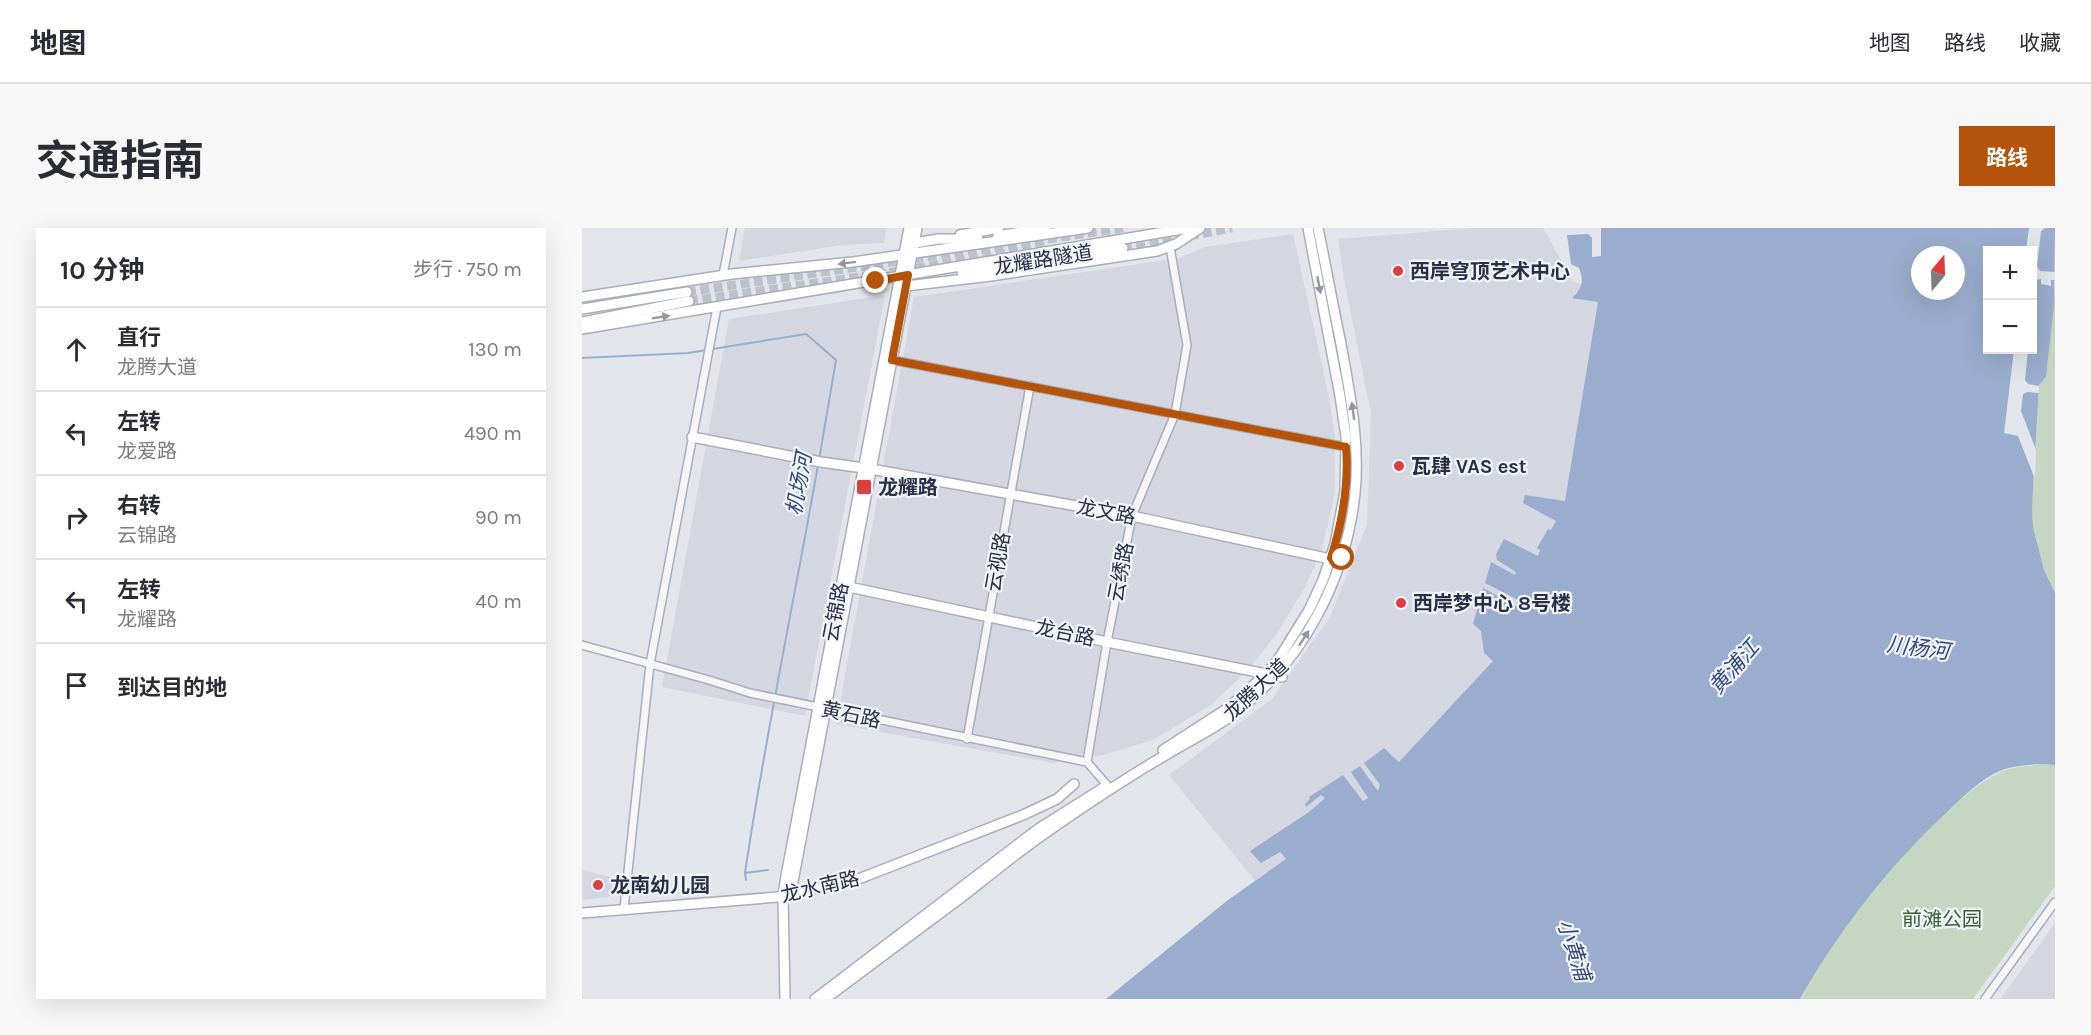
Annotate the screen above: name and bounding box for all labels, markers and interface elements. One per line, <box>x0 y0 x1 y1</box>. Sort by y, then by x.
text: 地图 <box>30 27 86 60</box>
text: 地图 <box>1869 31 1911 55</box>
text: 路线 <box>1944 31 1986 55</box>
text: 收藏 <box>2019 31 2061 55</box>
button: 路线 <box>1959 126 2055 186</box>
text: 交通指南 <box>36 136 204 186</box>
street label: 龙耀路隧道 <box>992 241 1094 279</box>
north arrow <box>1911 246 1965 300</box>
map controls <box>1983 246 2037 354</box>
button: + <box>1983 246 2037 300</box>
text: 10 分钟 <box>60 255 144 286</box>
text: 步行 · 750 m <box>413 258 522 281</box>
one-way arrow <box>837 258 856 268</box>
place label: 西岸穹顶艺术中心 <box>1410 260 1570 283</box>
marker: 西岸穹顶艺术中心 <box>1391 264 1405 278</box>
route end <box>862 267 888 293</box>
one-way arrow <box>1315 276 1324 295</box>
button: − <box>1983 300 2037 354</box>
one-way arrow <box>651 312 670 321</box>
text: 直行 <box>117 325 161 351</box>
icon: ahead <box>60 333 93 366</box>
text: 130 m <box>468 338 522 361</box>
text: 龙腾大道 <box>117 356 197 379</box>
one-way arrow <box>1348 402 1357 421</box>
text: 左转 <box>117 409 161 435</box>
icon: left <box>60 417 93 450</box>
text: 490 m <box>464 422 522 445</box>
text: 龙爱路 <box>117 440 177 463</box>
water label: 机场河 <box>782 447 817 517</box>
place label: 瓦肆 VAS est <box>1411 455 1527 478</box>
marker: 瓦肆 VAS est <box>1392 459 1406 473</box>
place label: 龙耀路 <box>878 476 938 499</box>
marker: 龙耀路 <box>855 478 873 496</box>
text: 右转 <box>117 493 161 519</box>
street label: 龙文路 <box>1074 495 1138 529</box>
icon: right <box>60 501 93 534</box>
text: 90 m <box>475 506 522 529</box>
text: 云锦路 <box>117 524 177 547</box>
street label: 云视路 <box>981 530 1015 594</box>
street label: 云绣路 <box>1104 540 1138 604</box>
route start <box>1328 544 1354 570</box>
text: 左转 <box>117 577 161 603</box>
street label: 云锦路 <box>819 580 853 644</box>
icon: left <box>60 585 93 618</box>
text: 40 m <box>476 590 522 613</box>
place label: 西岸梦中心 8号楼 <box>1413 592 1571 615</box>
marker: 西岸梦中心 8号楼 <box>1394 596 1408 610</box>
text: 龙耀路 <box>117 608 177 631</box>
street label: 龙台路 <box>1033 616 1097 650</box>
one-way arrow <box>1299 630 1310 646</box>
water label: 川杨河 <box>1885 632 1955 664</box>
water label: 黄浦江 <box>1704 634 1765 699</box>
street label: 龙腾大道 <box>1219 654 1293 726</box>
icon: arrive <box>60 669 93 702</box>
text: 到达目的地 <box>117 675 227 701</box>
street label: 黄石路 <box>819 698 883 732</box>
street label: 龙水南路 <box>778 867 862 907</box>
place label: 龙南幼儿园 <box>610 874 710 897</box>
marker: 龙南幼儿园 <box>591 878 605 892</box>
park label: 前滩公园 <box>1902 908 1982 931</box>
water label: 小黄浦 <box>1553 916 1596 987</box>

